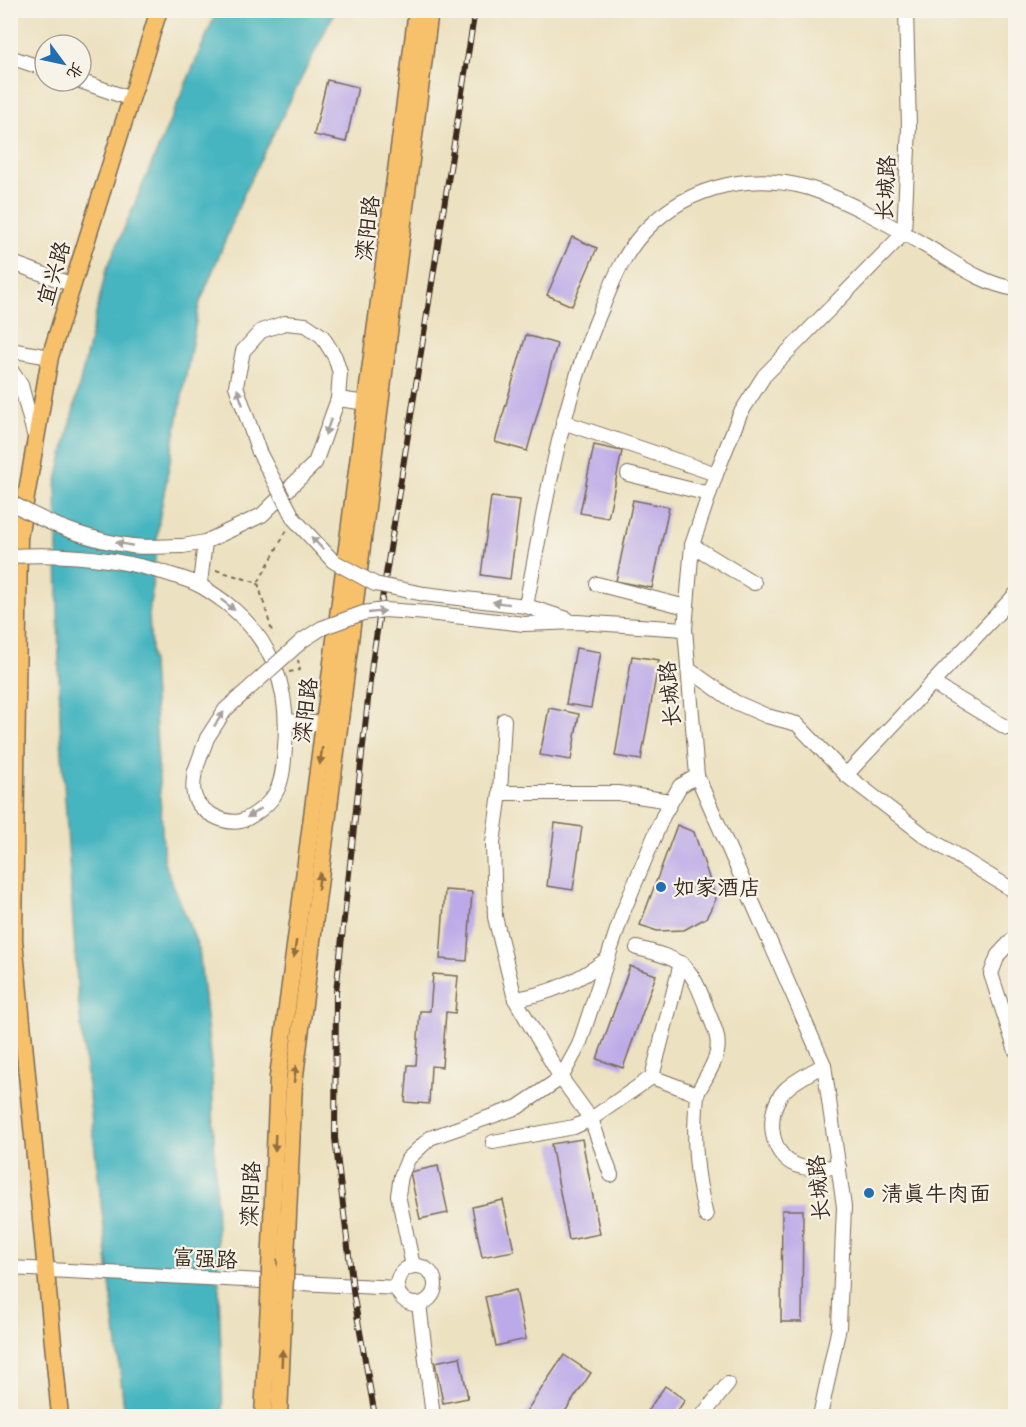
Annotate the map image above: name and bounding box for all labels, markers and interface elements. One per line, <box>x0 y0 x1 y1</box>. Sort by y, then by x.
north arrow <box>33 33 93 93</box>
text: 北 <box>62 58 88 83</box>
street label: 长城路 <box>869 154 902 222</box>
street label: 滦阳路 <box>349 194 386 263</box>
street label: 宜兴路 <box>30 237 77 309</box>
one-way arrow <box>234 388 244 406</box>
one-way arrow <box>322 418 332 436</box>
one-way arrow <box>310 536 324 550</box>
one-way arrow <box>115 539 134 548</box>
one-way arrow <box>491 598 510 607</box>
one-way arrow <box>221 599 236 611</box>
one-way arrow <box>367 607 386 617</box>
street label: 长城路 <box>652 660 687 728</box>
street label: 滦阳路 <box>287 676 324 745</box>
one-way arrow <box>214 711 225 727</box>
one-way arrow <box>317 746 326 765</box>
one-way arrow <box>246 807 262 818</box>
one-way arrow <box>314 871 324 890</box>
place label: 如家酒店 <box>673 873 761 902</box>
marker: 如家酒店 <box>654 880 668 894</box>
one-way arrow <box>291 940 300 959</box>
one-way arrow <box>290 1065 299 1084</box>
one-way arrow <box>271 1133 280 1152</box>
street label: 长城路 <box>801 1154 836 1222</box>
street label: 滦阳路 <box>235 1161 266 1228</box>
place label: 清真牛肉面 <box>881 1179 991 1208</box>
marker: 清真牛肉面 <box>862 1186 876 1200</box>
street label: 富强路 <box>171 1242 239 1275</box>
one-way arrow <box>277 1349 286 1368</box>

